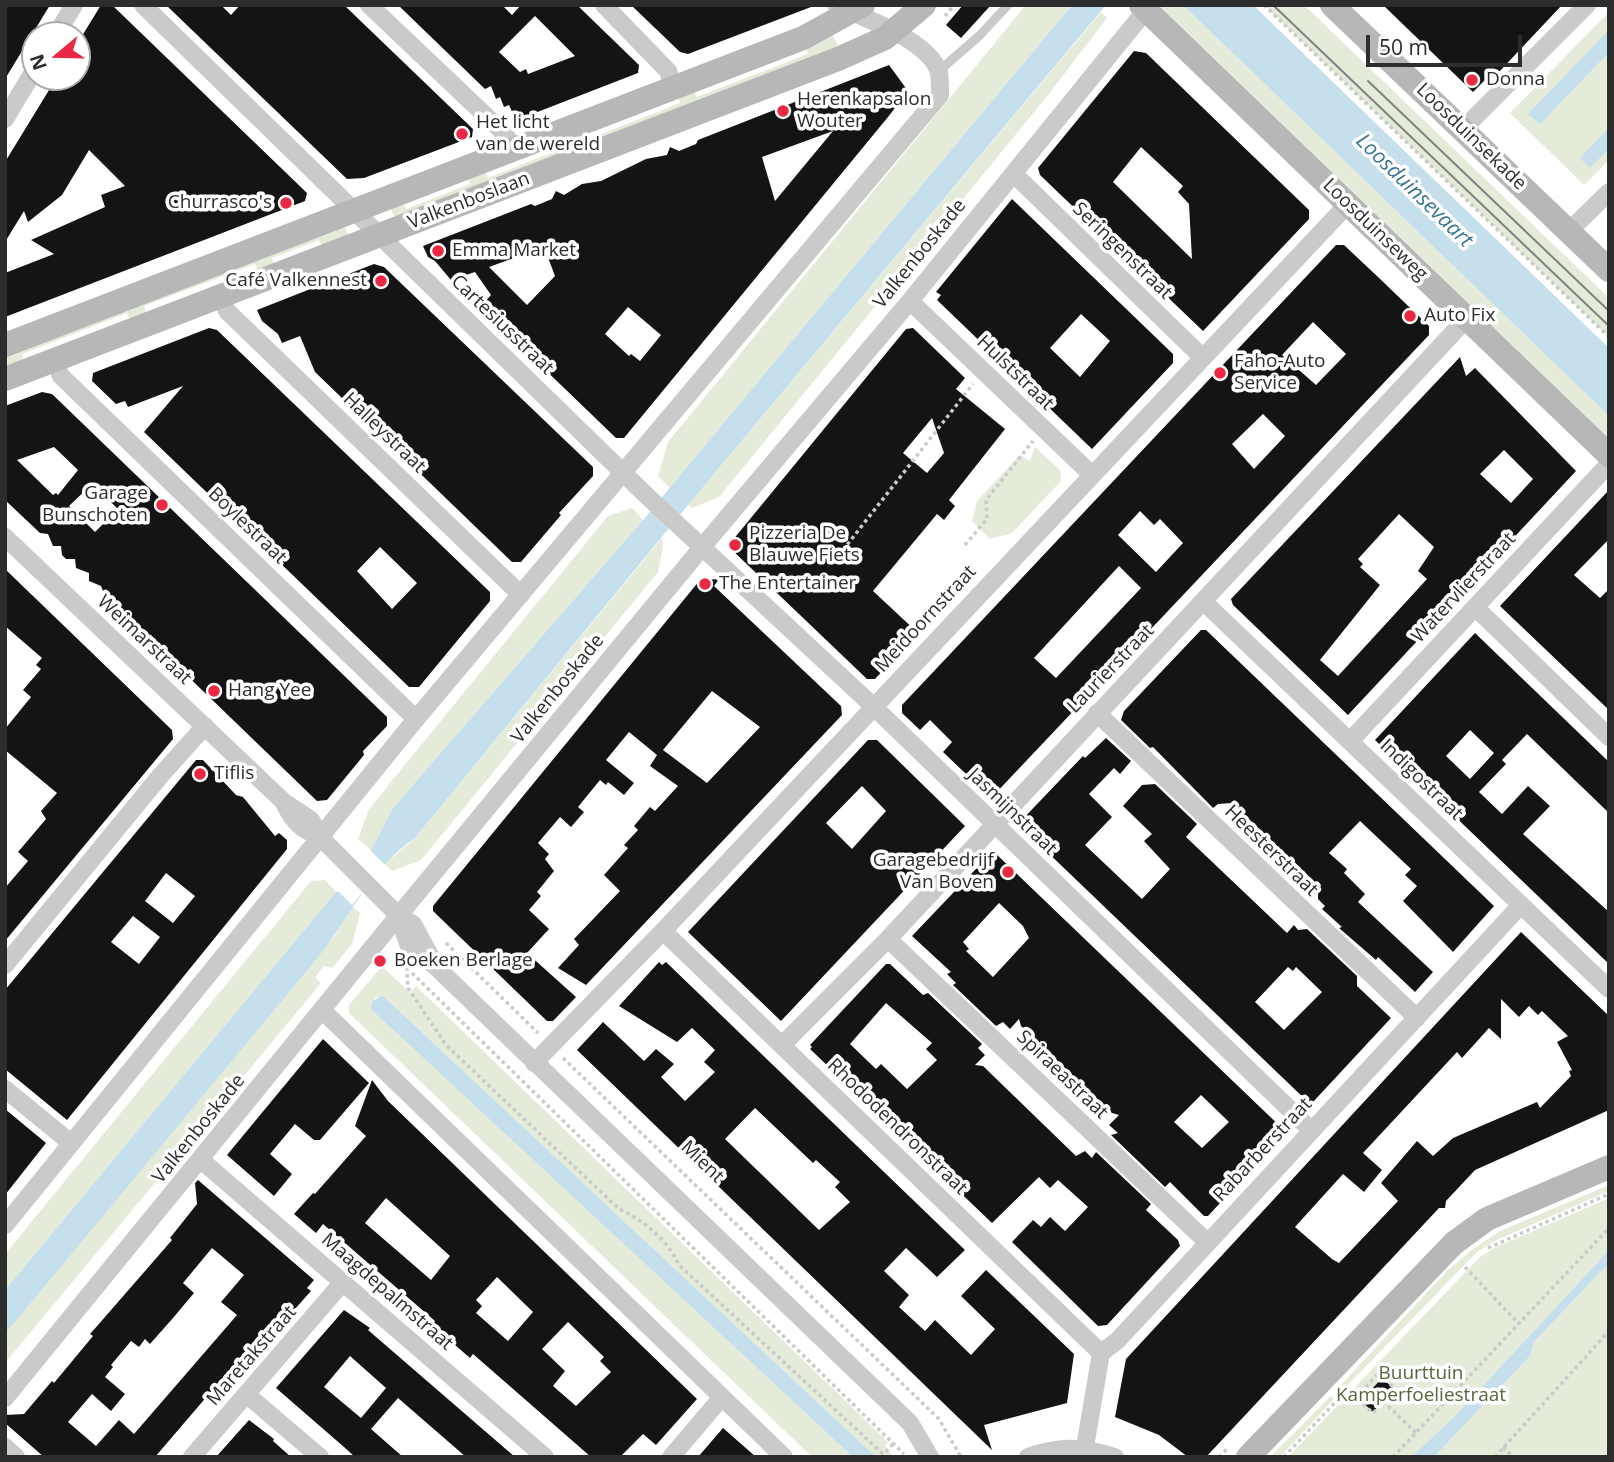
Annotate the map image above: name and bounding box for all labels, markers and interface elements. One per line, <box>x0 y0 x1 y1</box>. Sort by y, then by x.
north arrow <box>21 21 91 91</box>
scale bar <box>1369 21 1525 65</box>
text: 50 m <box>1379 33 1428 61</box>
text: N <box>23 51 53 74</box>
place label: Donna <box>1486 69 1545 91</box>
marker: Donna <box>1464 72 1480 88</box>
street label: Loosduinsekade <box>1411 79 1531 195</box>
place label: Herenkapsalon Wouter <box>797 89 931 133</box>
marker: Herenkapsalon Wouter <box>775 103 791 119</box>
place label: Het licht van de wereld <box>476 112 600 156</box>
marker: Het licht van de wereld <box>454 126 470 142</box>
water label: Loosduinsevaart <box>1350 129 1478 253</box>
street label: Valkenboslaan <box>405 167 533 235</box>
street label: Loosduinseweg <box>1318 174 1432 286</box>
place label: Churrasco's <box>168 192 272 214</box>
marker: Churrasco's <box>278 195 294 211</box>
street label: Valkenboskade <box>869 195 971 313</box>
street label: Seringenstraat <box>1068 198 1176 304</box>
place label: Emma Market <box>452 240 576 262</box>
marker: Emma Market <box>430 243 446 259</box>
place label: Café Valkennest <box>225 270 367 292</box>
street label: Cartesiusstraat <box>446 270 558 380</box>
marker: Café Valkennest <box>373 273 389 289</box>
place label: Auto Fix <box>1424 305 1495 327</box>
marker: Auto Fix <box>1402 308 1418 324</box>
street label: Hulststraat <box>972 331 1058 415</box>
place label: Faho-Auto Service <box>1234 351 1325 395</box>
marker: Faho-Auto Service <box>1212 365 1228 381</box>
street label: Halleystraat <box>338 388 430 478</box>
place label: Garage Bunschoten <box>42 483 148 527</box>
street label: Boylestraat <box>203 483 291 569</box>
marker: Garage Bunschoten <box>154 497 170 513</box>
place label: Pizzeria De Blauwe Fiets <box>749 523 860 567</box>
street label: Watervlierstraat <box>1407 528 1521 648</box>
marker: Pizzeria De Blauwe Fiets <box>727 537 743 553</box>
street label: Meidoornstraat <box>871 561 981 677</box>
place label: The Entertainer <box>719 573 856 595</box>
marker: The Entertainer <box>697 576 713 592</box>
street label: Weimarstraat <box>92 591 196 689</box>
street label: Laurierstraat <box>1063 620 1159 718</box>
street label: Valkenboskade <box>507 630 609 748</box>
place label: Hang Yee <box>228 680 311 702</box>
marker: Hang Yee <box>206 683 222 699</box>
street label: Indigostraat <box>1375 735 1467 825</box>
place label: Tiflis <box>214 763 254 785</box>
street label: Jasmijnstraat <box>963 764 1061 860</box>
marker: Tiflis <box>192 766 208 782</box>
street label: Heesterstraat <box>1220 801 1322 901</box>
place label: Garagebedrijf Van Boven <box>873 850 994 894</box>
marker: Garagebedrijf Van Boven <box>1000 864 1016 880</box>
place label: Boeken Berlage <box>394 950 533 972</box>
marker: Boeken Berlage <box>372 953 388 969</box>
street label: Spiraeastraat <box>1012 1026 1112 1124</box>
street label: Rhododendronstraat <box>822 1054 972 1200</box>
street label: Valkenboskade <box>148 1070 250 1188</box>
street label: Rabarberstraat <box>1209 1093 1317 1207</box>
street label: Mient <box>676 1136 728 1188</box>
street label: Maagdepalmstraat <box>317 1229 457 1355</box>
street label: Maretakstraat <box>202 1301 302 1411</box>
park label: Buurttuin Kamperfoeliestraat <box>1336 1363 1506 1407</box>

